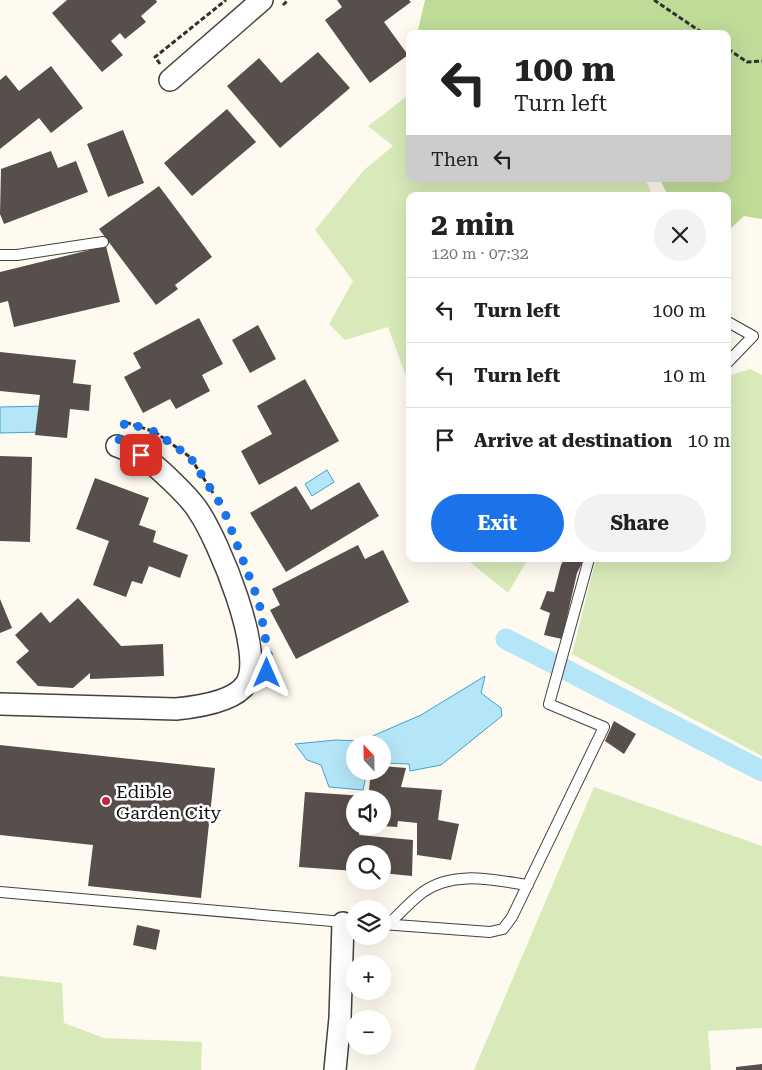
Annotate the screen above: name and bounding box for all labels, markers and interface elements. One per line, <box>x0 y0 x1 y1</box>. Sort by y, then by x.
text: 100 m <box>514 49 615 90</box>
icon: left <box>431 50 496 115</box>
text: Turn left <box>514 91 607 116</box>
icon: left <box>489 145 517 173</box>
text: Then <box>431 148 479 171</box>
text: 2 min <box>431 207 514 242</box>
button: close <box>654 209 706 261</box>
text: 120 m · 07:32 <box>431 244 529 263</box>
icon: left <box>431 296 459 324</box>
text: Turn left <box>474 299 560 322</box>
text: 100 m <box>652 299 706 322</box>
icon: left <box>431 361 459 389</box>
text: Turn left <box>474 364 560 387</box>
text: 10 m <box>663 364 706 387</box>
icon: arrive <box>431 426 459 454</box>
text: Arrive at destination <box>474 429 672 452</box>
text: 10 m <box>687 429 731 452</box>
pin <box>120 434 162 476</box>
icon: arrive <box>127 441 155 469</box>
button: Exit <box>431 494 564 552</box>
button: Share <box>574 494 706 552</box>
position arrow <box>240 646 292 698</box>
north arrow <box>346 735 391 780</box>
map controls <box>346 735 391 1055</box>
place label: Edible Garden City <box>116 781 222 823</box>
button: sound <box>346 790 391 835</box>
marker: Edible Garden City <box>100 795 112 807</box>
button: search <box>346 845 391 890</box>
button: layers <box>346 900 391 945</box>
button: + <box>346 955 391 1000</box>
button: − <box>346 1010 391 1055</box>

